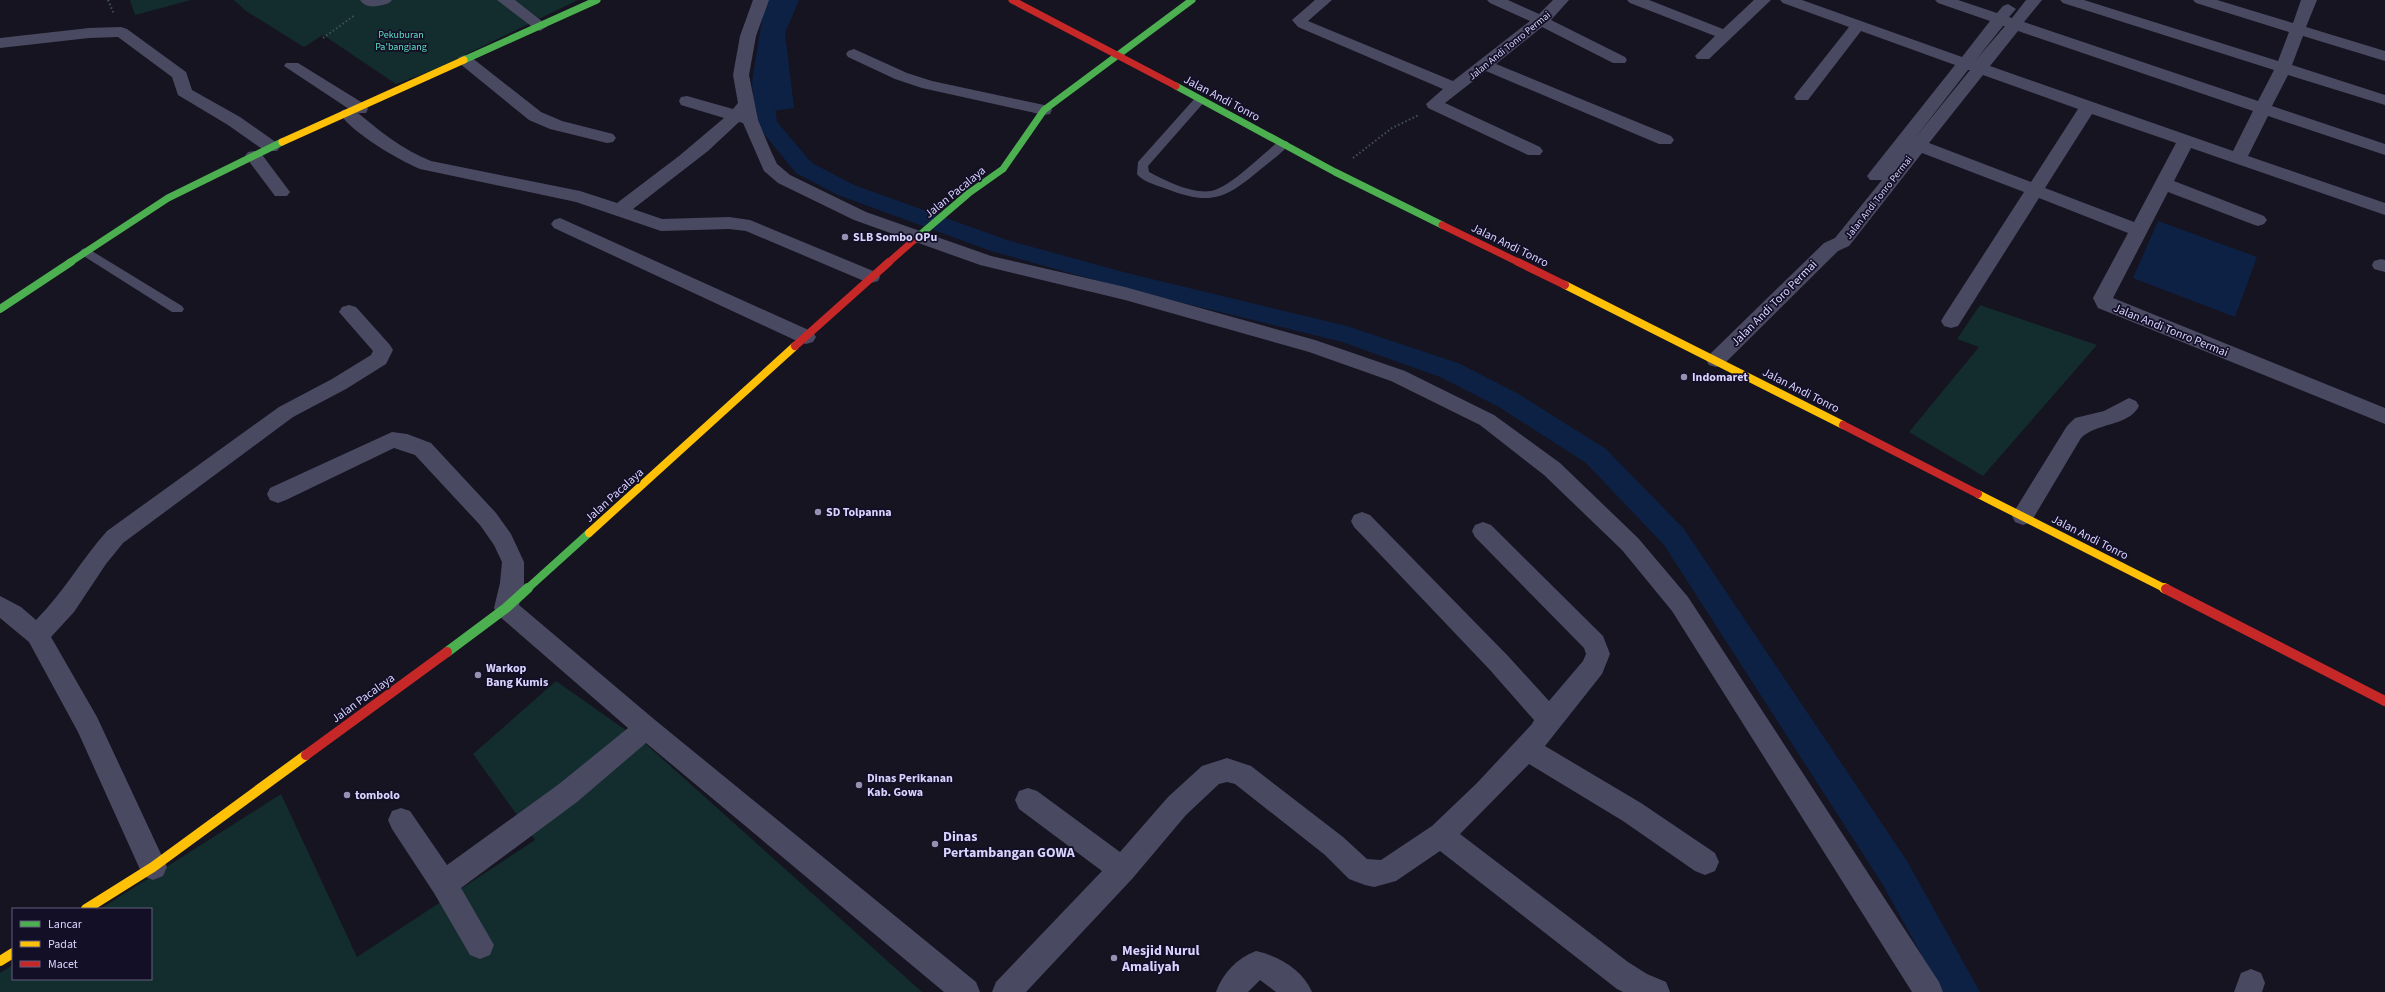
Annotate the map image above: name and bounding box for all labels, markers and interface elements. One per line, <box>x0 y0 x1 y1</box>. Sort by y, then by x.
street label: Jalan Andi Tonro Permai <box>1466 8 1554 83</box>
park label: Pekuburan Pa'bangiang <box>375 28 427 54</box>
street label: Jalan Andi Tonro <box>1181 71 1263 126</box>
street label: Jalan Andi Tonro Permai <box>1842 153 1916 242</box>
street label: Jalan Pacalaya <box>921 162 989 222</box>
street label: Jalan Andi Tonro <box>1468 219 1551 272</box>
place label: SLB Sombo OPu <box>853 229 937 246</box>
marker: SLB Sombo OPu <box>840 232 850 242</box>
street label: Jalan Andi Toro Permai <box>1727 256 1821 350</box>
street label: Jalan Andi Tonro Permai <box>2111 300 2231 361</box>
street label: Jalan Andi Tonro <box>1759 364 1842 417</box>
place label: Indomaret <box>1692 369 1748 386</box>
marker: Indomaret <box>1679 372 1689 382</box>
street label: Jalan Pacalaya <box>581 464 648 526</box>
place label: SD Tolpanna <box>826 504 892 521</box>
marker: SD Tolpanna <box>813 507 823 517</box>
street label: Jalan Andi Tonro <box>2048 511 2131 564</box>
place label: Warkop Bang Kumis <box>486 660 548 691</box>
street label: Jalan Pacalaya <box>328 670 398 727</box>
marker: Warkop Bang Kumis <box>473 670 483 680</box>
place label: Dinas Perikanan Kab. Gowa <box>867 770 953 801</box>
marker: Dinas Perikanan Kab. Gowa <box>854 780 864 790</box>
place label: tombolo <box>355 787 400 804</box>
marker: tombolo <box>342 790 352 800</box>
place label: Dinas Pertambangan GOWA <box>943 827 1076 863</box>
marker: Dinas Pertambangan GOWA <box>930 839 940 849</box>
legend <box>12 908 152 980</box>
text: Lancar <box>48 916 83 933</box>
text: Padat <box>48 936 77 953</box>
place label: Mesjid Nurul Amaliyah <box>1121 941 1200 977</box>
marker: Mesjid Nurul Amaliyah <box>1109 953 1119 963</box>
text: Macet <box>48 956 78 973</box>

